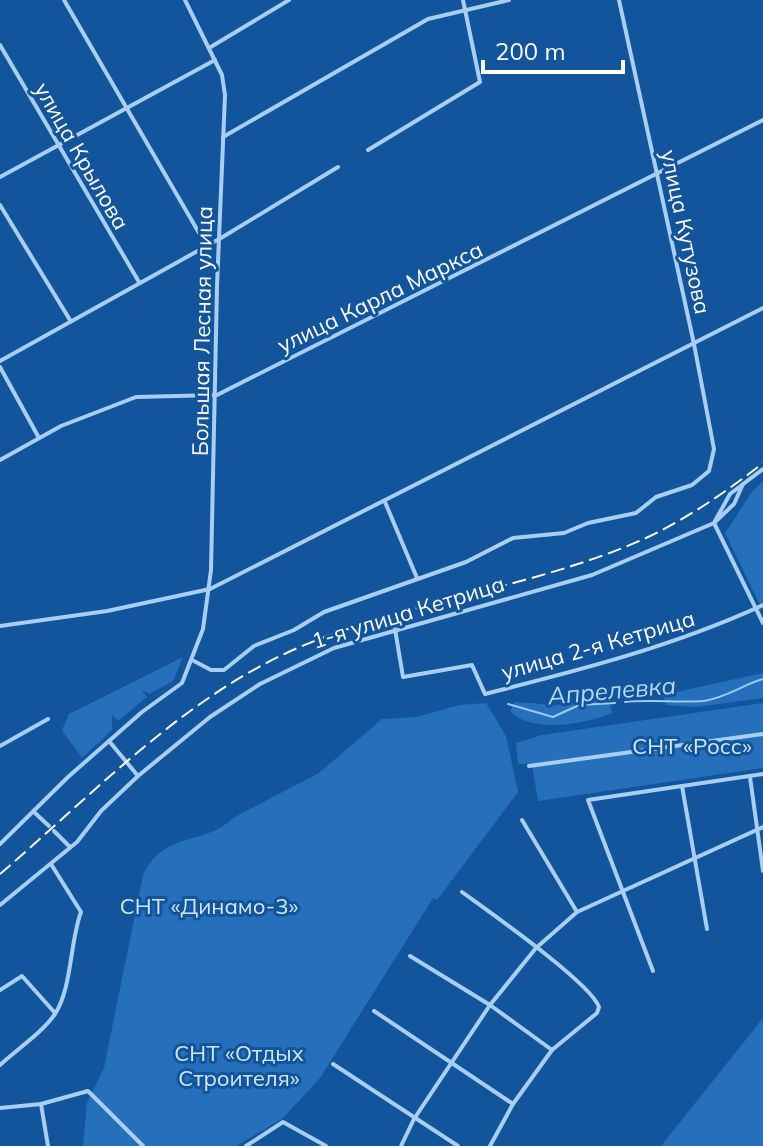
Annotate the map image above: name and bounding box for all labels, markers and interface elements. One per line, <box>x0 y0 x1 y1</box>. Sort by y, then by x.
scale bar <box>483 24 623 74</box>
text: 200 m <box>495 36 566 66</box>
street label: улица Крылова <box>29 77 135 235</box>
street label: улица Кутузова <box>655 147 717 317</box>
street label: Большая Лесная улица <box>186 206 218 456</box>
street label: улица Карла Маркса <box>273 235 487 359</box>
street label: 1-я улица Кетрица <box>308 569 508 655</box>
street label: улица 2-я Кетрица <box>498 604 698 686</box>
water label: Апрелевка <box>546 669 677 711</box>
park label: СНТ «Росс» <box>632 732 752 760</box>
park label: СНТ «Динамо-3» <box>120 892 298 920</box>
park label: СНТ «Отдых Строителя» <box>174 1039 304 1092</box>

